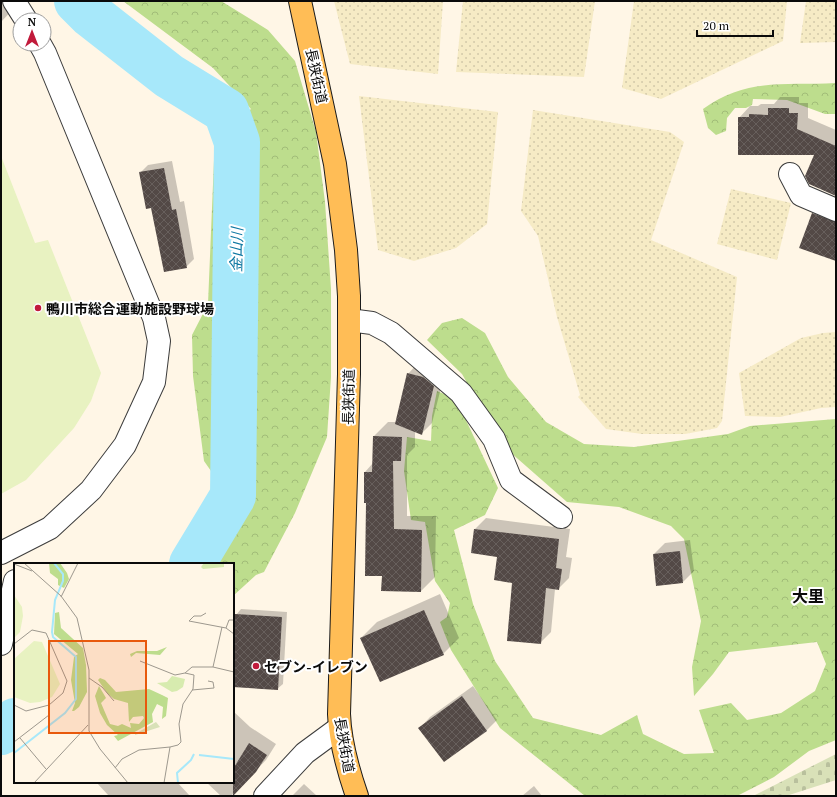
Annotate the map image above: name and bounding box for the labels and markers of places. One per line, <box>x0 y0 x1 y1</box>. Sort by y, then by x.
place label: 鴨川市総合運動施設野球場 <box>46 299 214 318</box>
marker: 鴨川市総合運動施設野球場 <box>33 303 43 313</box>
place label: セブン-イレブン <box>264 657 368 676</box>
marker: セブン-イレブン <box>251 661 261 671</box>

